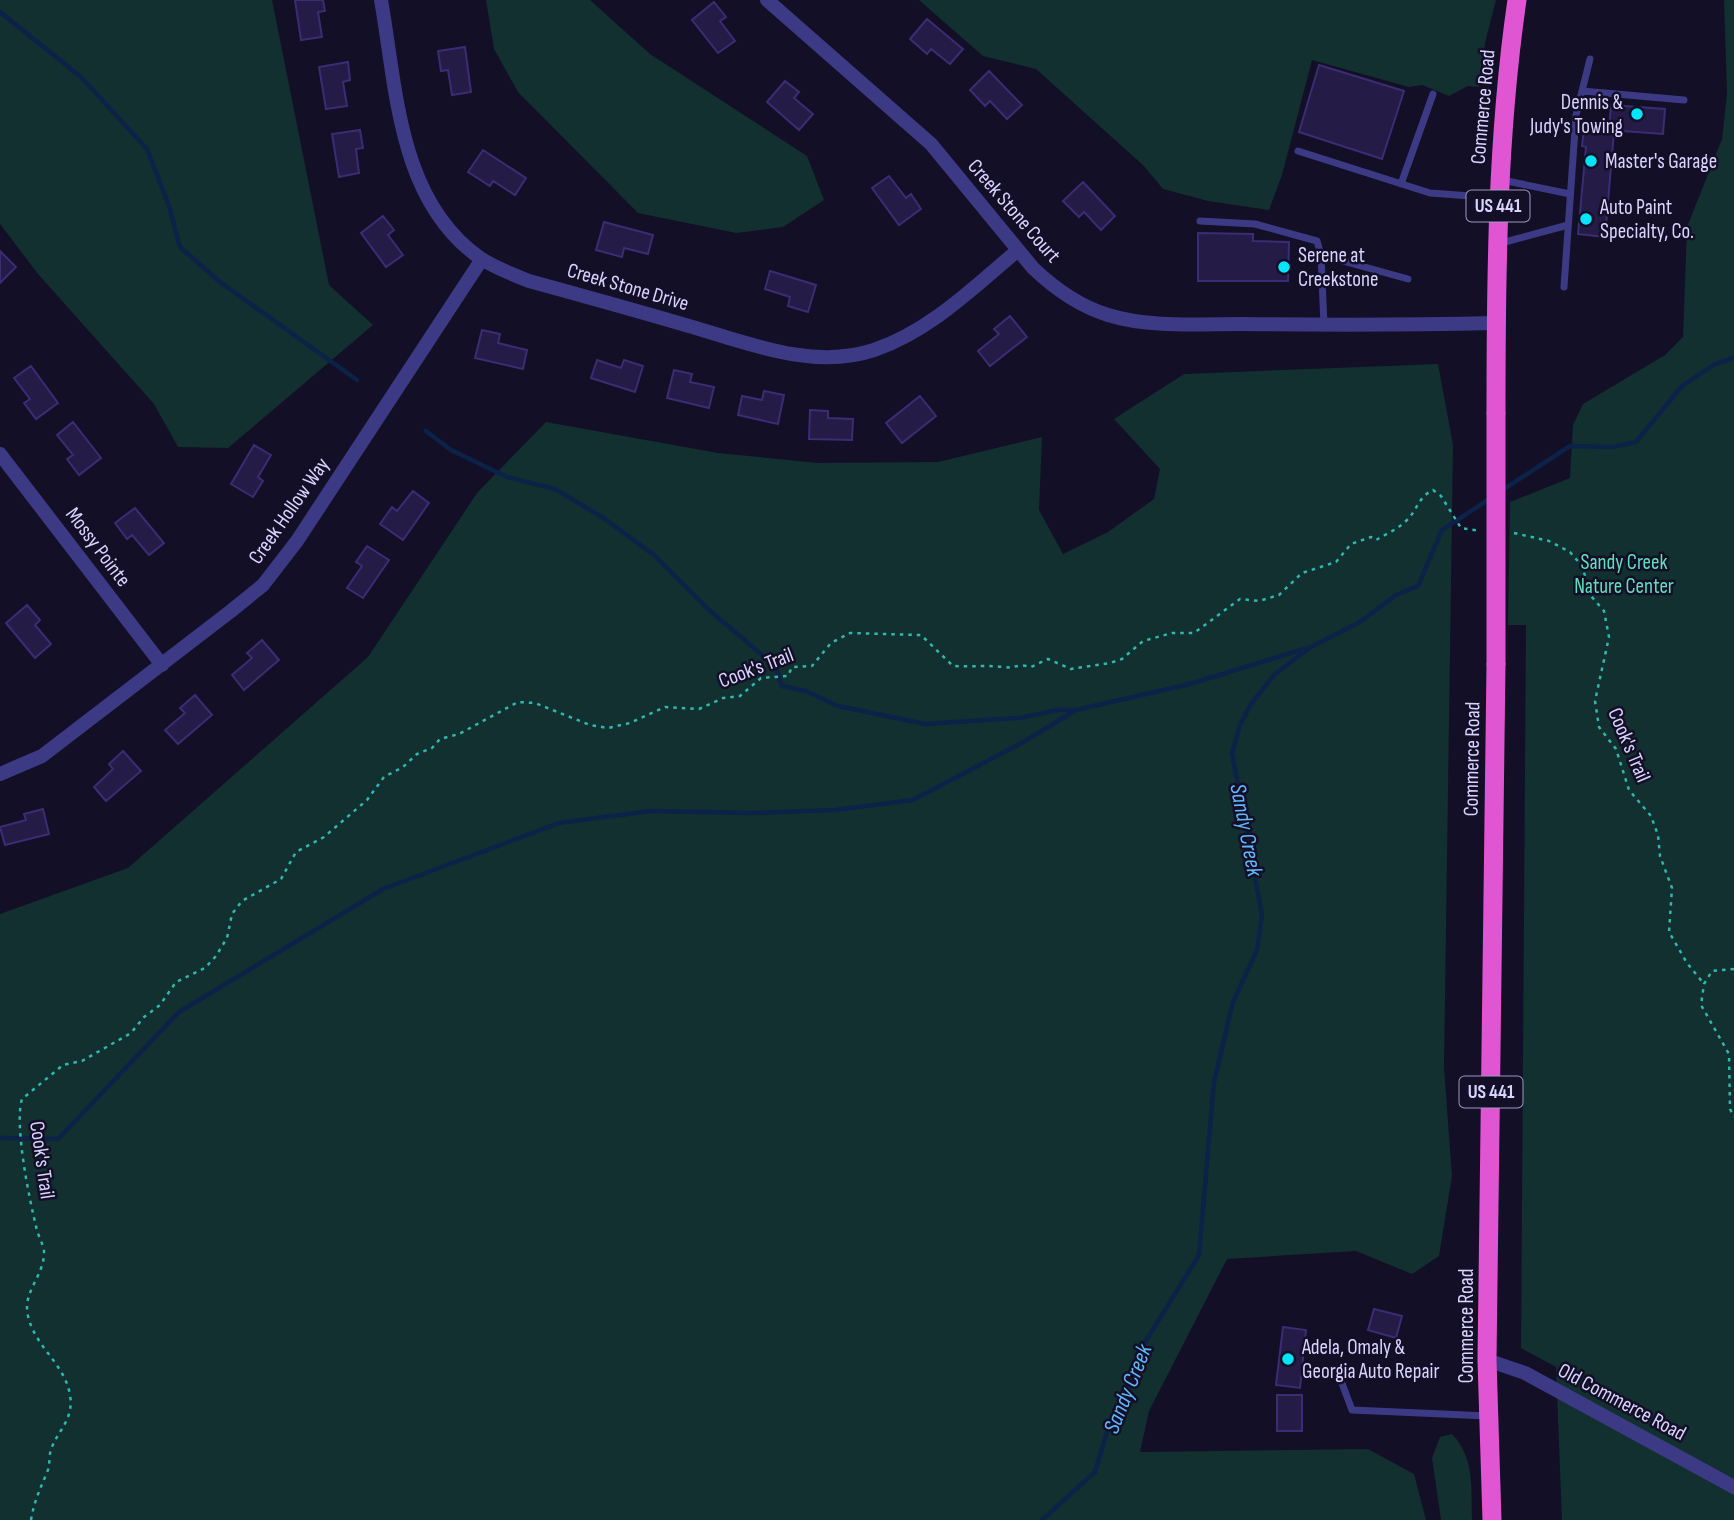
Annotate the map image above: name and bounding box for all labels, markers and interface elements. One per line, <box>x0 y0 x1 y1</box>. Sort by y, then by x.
street label: Commerce Road <box>1466 49 1500 165</box>
place label: Dennis & Judy's Towing <box>1529 90 1623 139</box>
marker: Dennis & Judy's Towing <box>1629 106 1645 122</box>
place label: Master's Garage <box>1605 149 1717 174</box>
marker: Master's Garage <box>1583 153 1599 169</box>
street label: Creek Stone Court <box>962 154 1066 268</box>
road number: US 441 <box>1466 190 1530 222</box>
place label: Auto Paint Specialty, Co. <box>1599 195 1694 244</box>
marker: Auto Paint Specialty, Co. <box>1578 211 1594 227</box>
place label: Serene at Creekstone <box>1298 243 1378 292</box>
street label: Creek Stone Drive <box>564 258 692 316</box>
marker: Serene at Creekstone <box>1276 259 1292 275</box>
street label: Creek Hollow Way <box>243 453 335 569</box>
street label: Mossy Pointe <box>60 502 136 592</box>
park label: Sandy Creek Nature Center <box>1574 550 1674 599</box>
street label: Cook's Trail <box>715 642 797 694</box>
street label: Commerce Road <box>1458 701 1486 817</box>
street label: Cook's Trail <box>1602 704 1656 786</box>
water label: Sandy Creek <box>1223 781 1269 880</box>
road number: US 441 <box>1460 1076 1522 1108</box>
street label: Cook's Trail <box>24 1120 60 1200</box>
street label: Commerce Road <box>1454 1269 1479 1383</box>
place label: Adela, Omaly & Georgia Auto Repair <box>1301 1335 1440 1384</box>
water label: Sandy Creek <box>1097 1339 1159 1438</box>
marker: Adela, Omaly & Georgia Auto Repair <box>1280 1351 1296 1367</box>
street label: Old Commerce Road <box>1554 1358 1690 1446</box>

